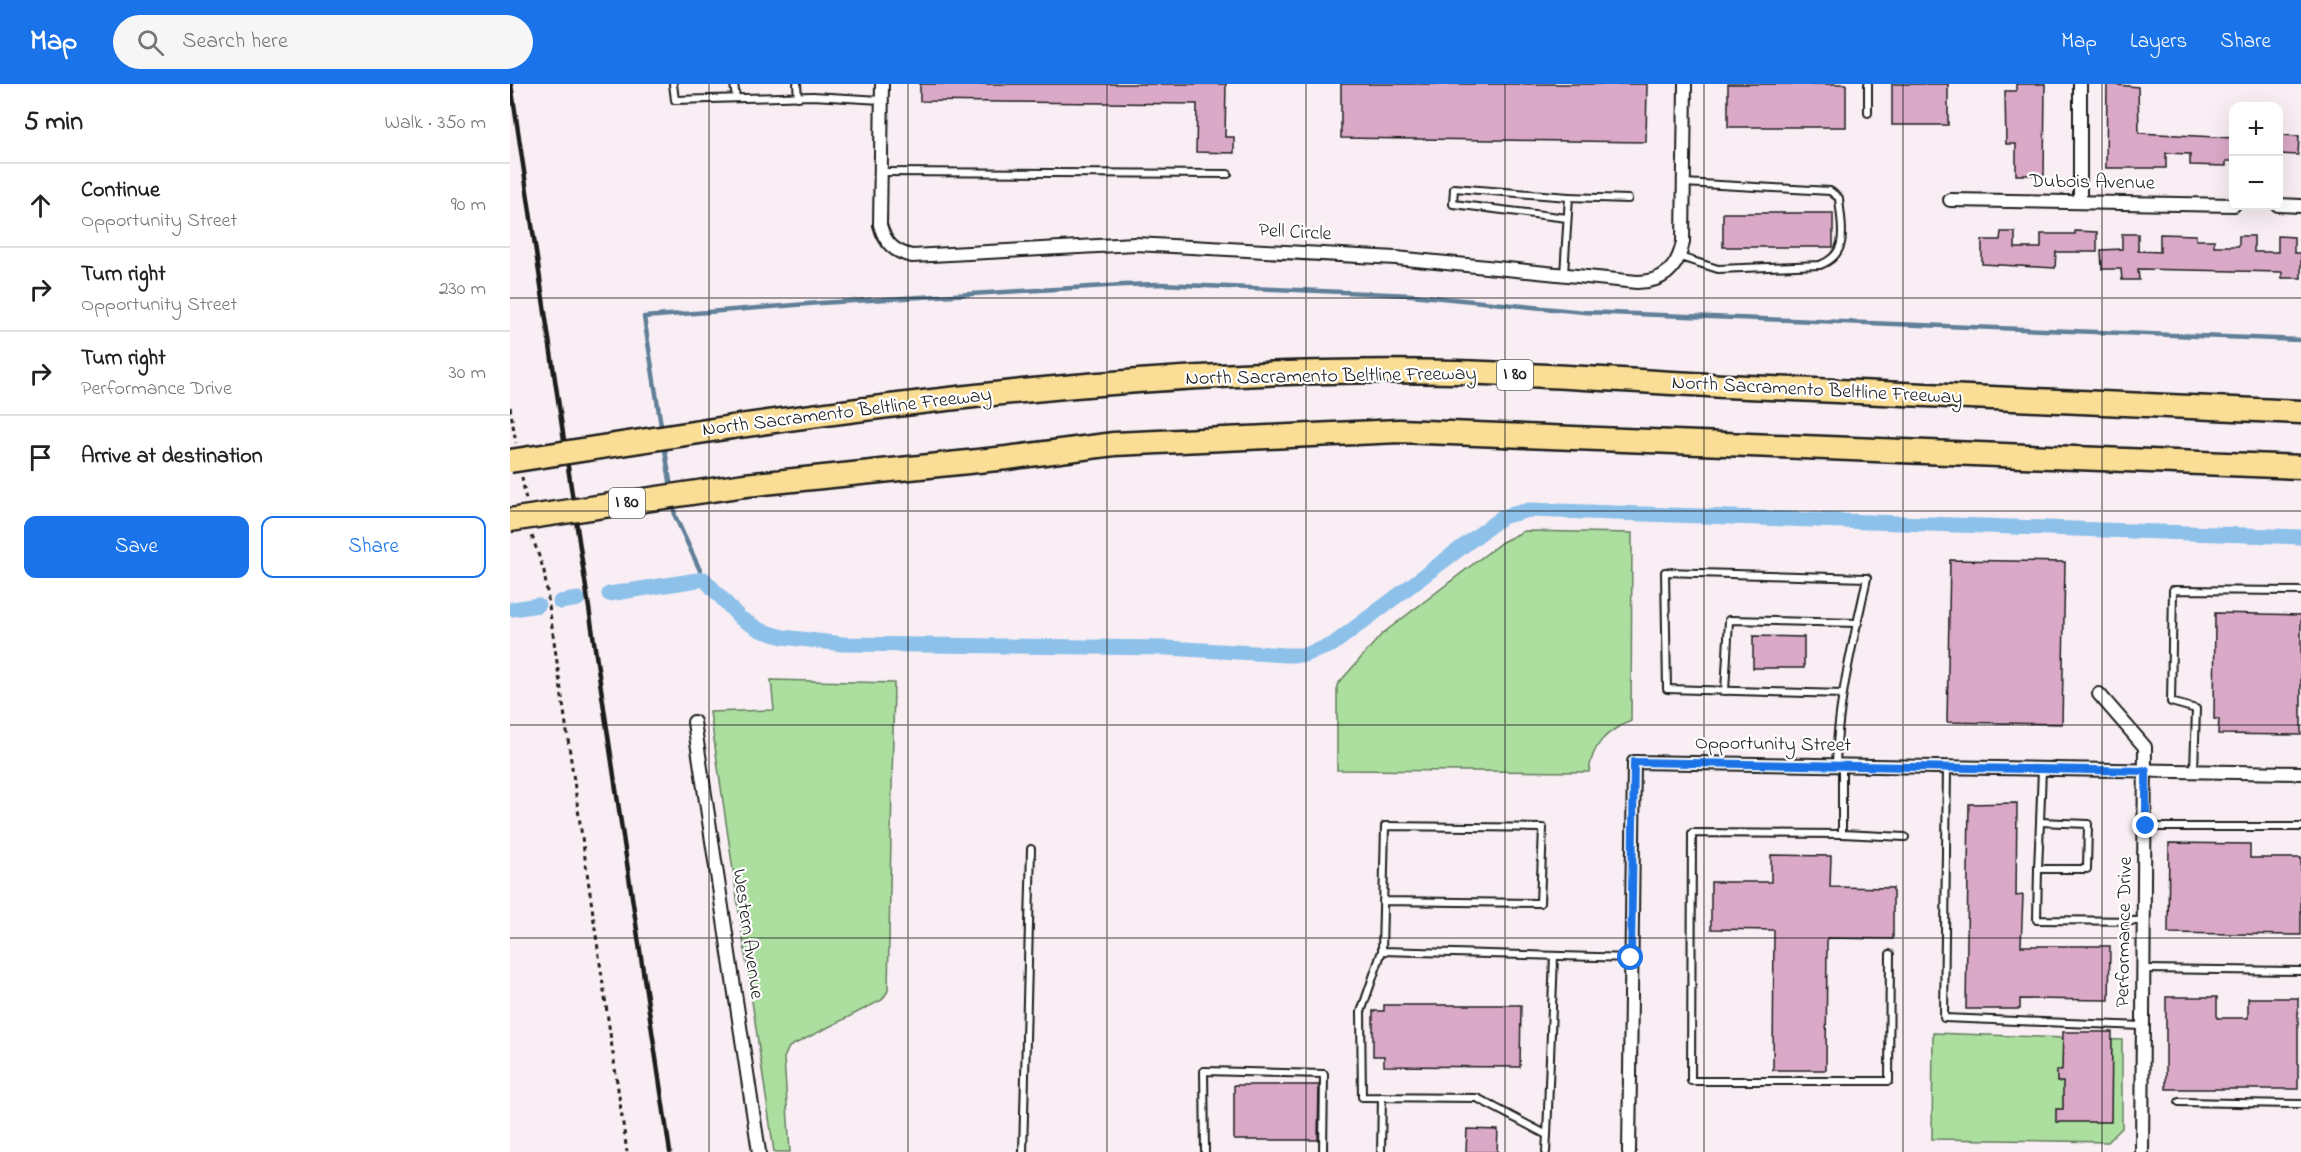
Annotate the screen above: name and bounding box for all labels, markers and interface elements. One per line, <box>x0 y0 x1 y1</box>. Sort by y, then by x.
search box <box>113 15 533 69</box>
text: Map <box>30 22 77 63</box>
icon: search <box>134 26 167 59</box>
text: Search here <box>182 26 288 58</box>
text: Map <box>2061 27 2097 57</box>
text: Layers <box>2130 27 2187 57</box>
text: Share <box>2220 27 2271 57</box>
map controls <box>2229 102 2283 210</box>
button: + <box>2229 102 2283 156</box>
text: 5 min <box>24 104 83 142</box>
text: Walk · 350 m <box>384 109 486 138</box>
button: − <box>2229 156 2283 210</box>
street label: Dubois Avenue <box>2028 167 2155 199</box>
text: Continue <box>81 175 160 207</box>
icon: ahead <box>24 189 57 222</box>
text: 90 m <box>451 191 486 220</box>
text: Opportunity Street <box>81 207 237 236</box>
street label: Pell Circle <box>1258 217 1332 249</box>
text: Turn right <box>81 259 166 291</box>
icon: right <box>24 273 57 306</box>
text: 230 m <box>439 275 486 304</box>
text: Opportunity Street <box>81 291 237 320</box>
text: Turn right <box>81 343 166 375</box>
icon: right <box>24 357 57 390</box>
text: 30 m <box>449 359 486 388</box>
street label: North Sacramento Beltline Freeway <box>1185 360 1477 394</box>
road number: I 80 <box>1497 360 1533 390</box>
street label: North Sacramento Beltline Freeway <box>1671 369 1963 413</box>
text: Performance Drive <box>81 375 232 404</box>
street label: North Sacramento Beltline Freeway <box>701 381 993 445</box>
icon: arrive <box>24 441 57 474</box>
text: Arrive at destination <box>81 441 263 473</box>
road number: I 80 <box>609 488 645 518</box>
button: Save <box>24 516 249 578</box>
button: Share <box>261 516 486 578</box>
street label: Opportunity Street <box>1695 729 1852 761</box>
route end <box>2132 812 2158 838</box>
street label: Performance Drive <box>2109 856 2141 1008</box>
street label: Western Avenue <box>724 867 770 1001</box>
route start <box>1617 944 1643 970</box>

